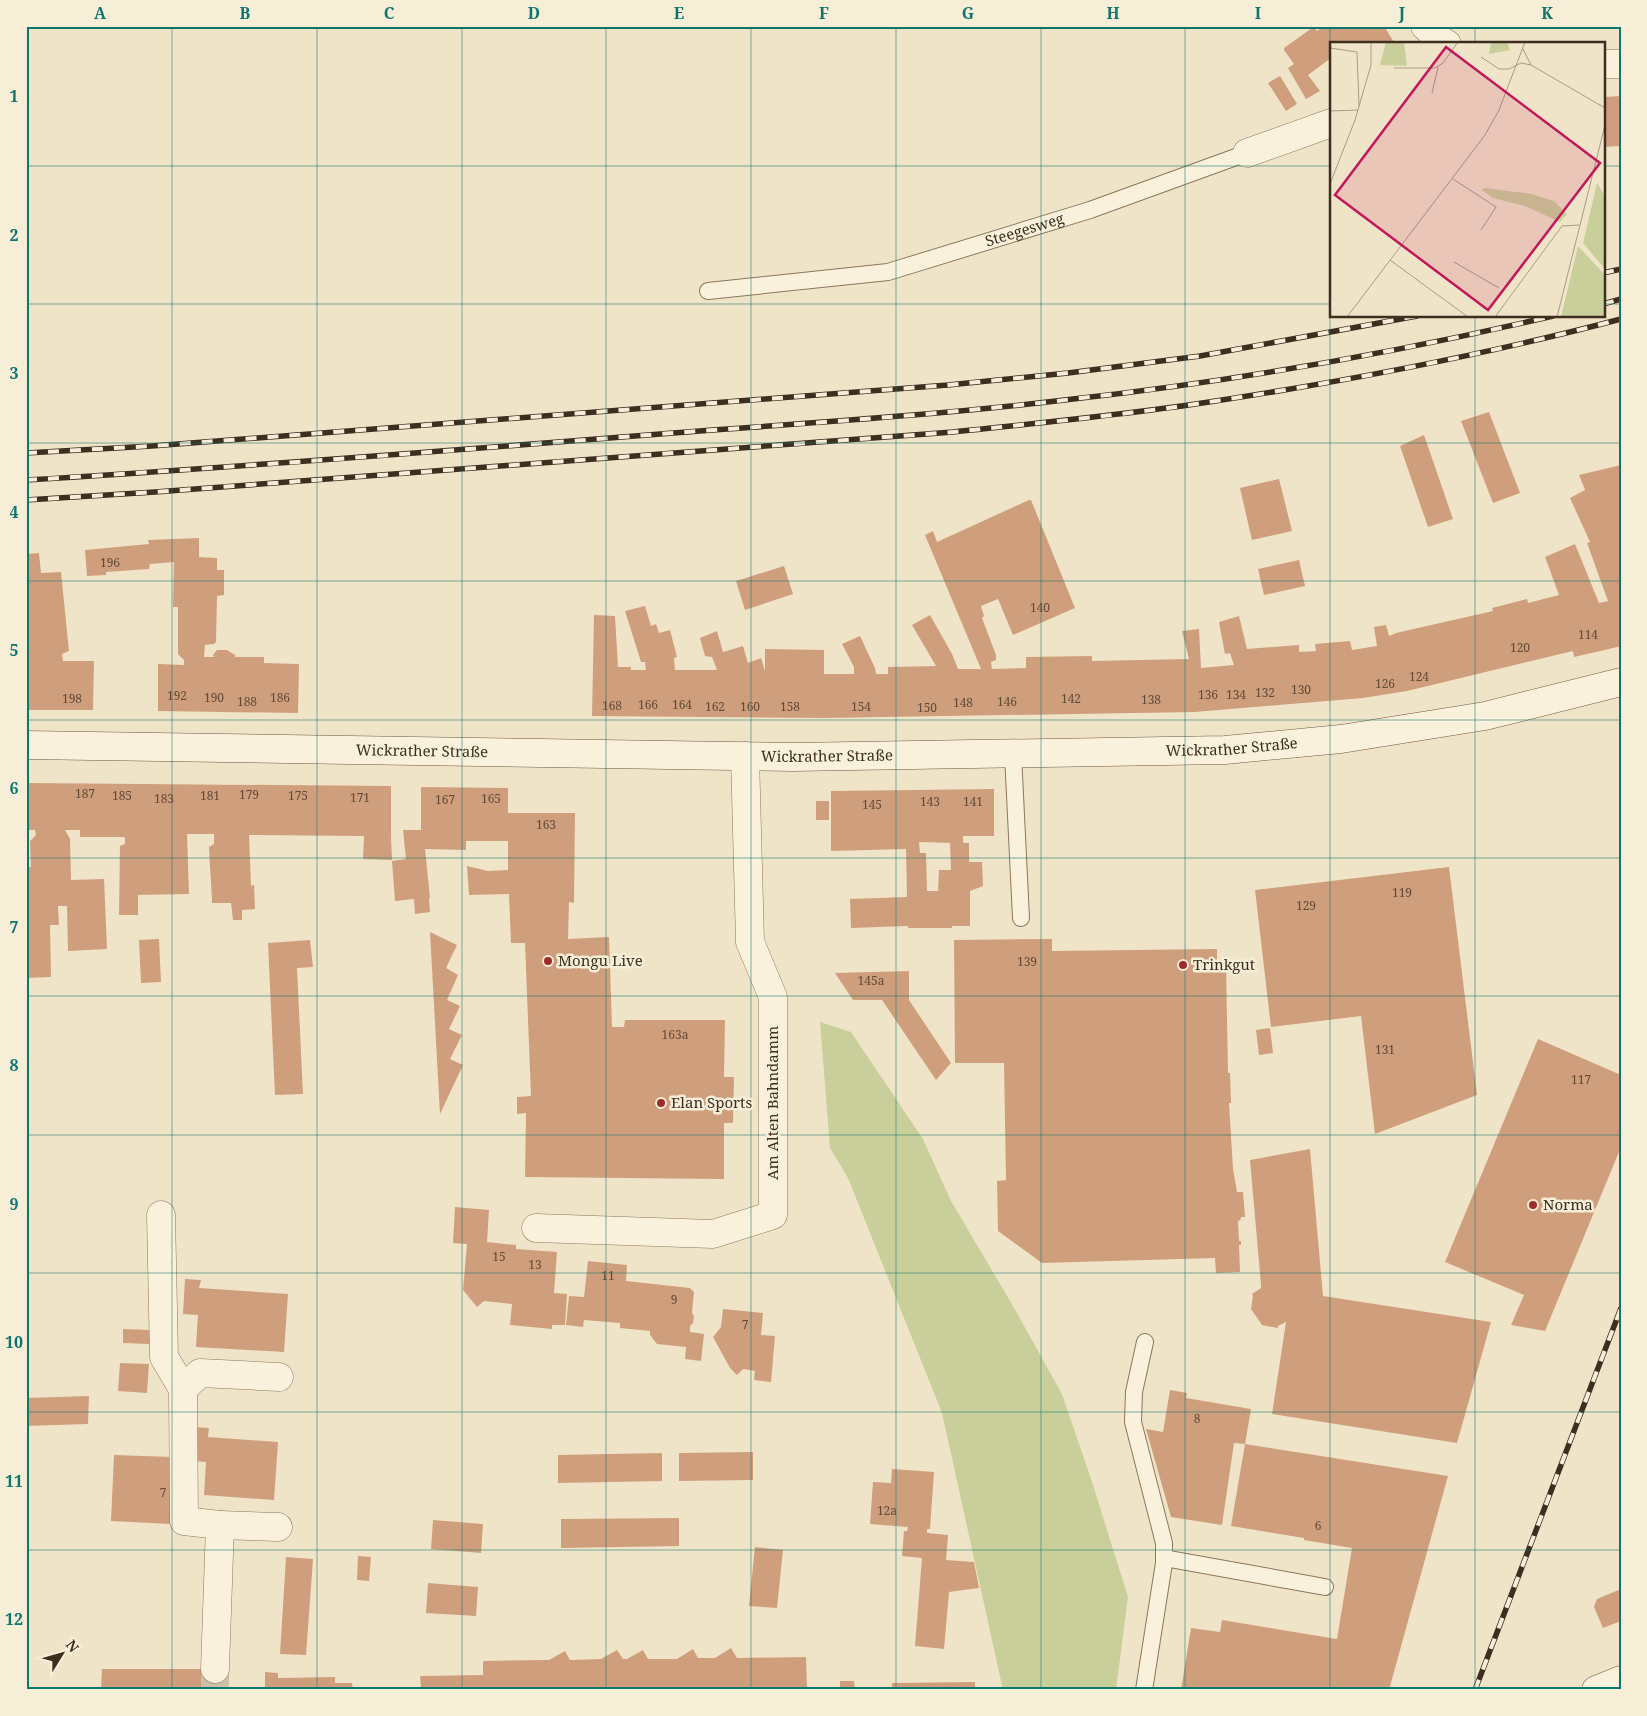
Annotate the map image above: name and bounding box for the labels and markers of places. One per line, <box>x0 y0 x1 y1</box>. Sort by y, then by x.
place label: Mongu Live <box>558 950 643 970</box>
place label: Trinkgut <box>1193 954 1255 974</box>
marker: Mongu Live <box>542 955 554 967</box>
marker: Trinkgut <box>1177 959 1189 971</box>
place label: Elan Sports <box>671 1092 752 1112</box>
marker: Elan Sports <box>655 1097 667 1109</box>
place label: Norma <box>1543 1194 1593 1214</box>
marker: Norma <box>1527 1199 1539 1211</box>

